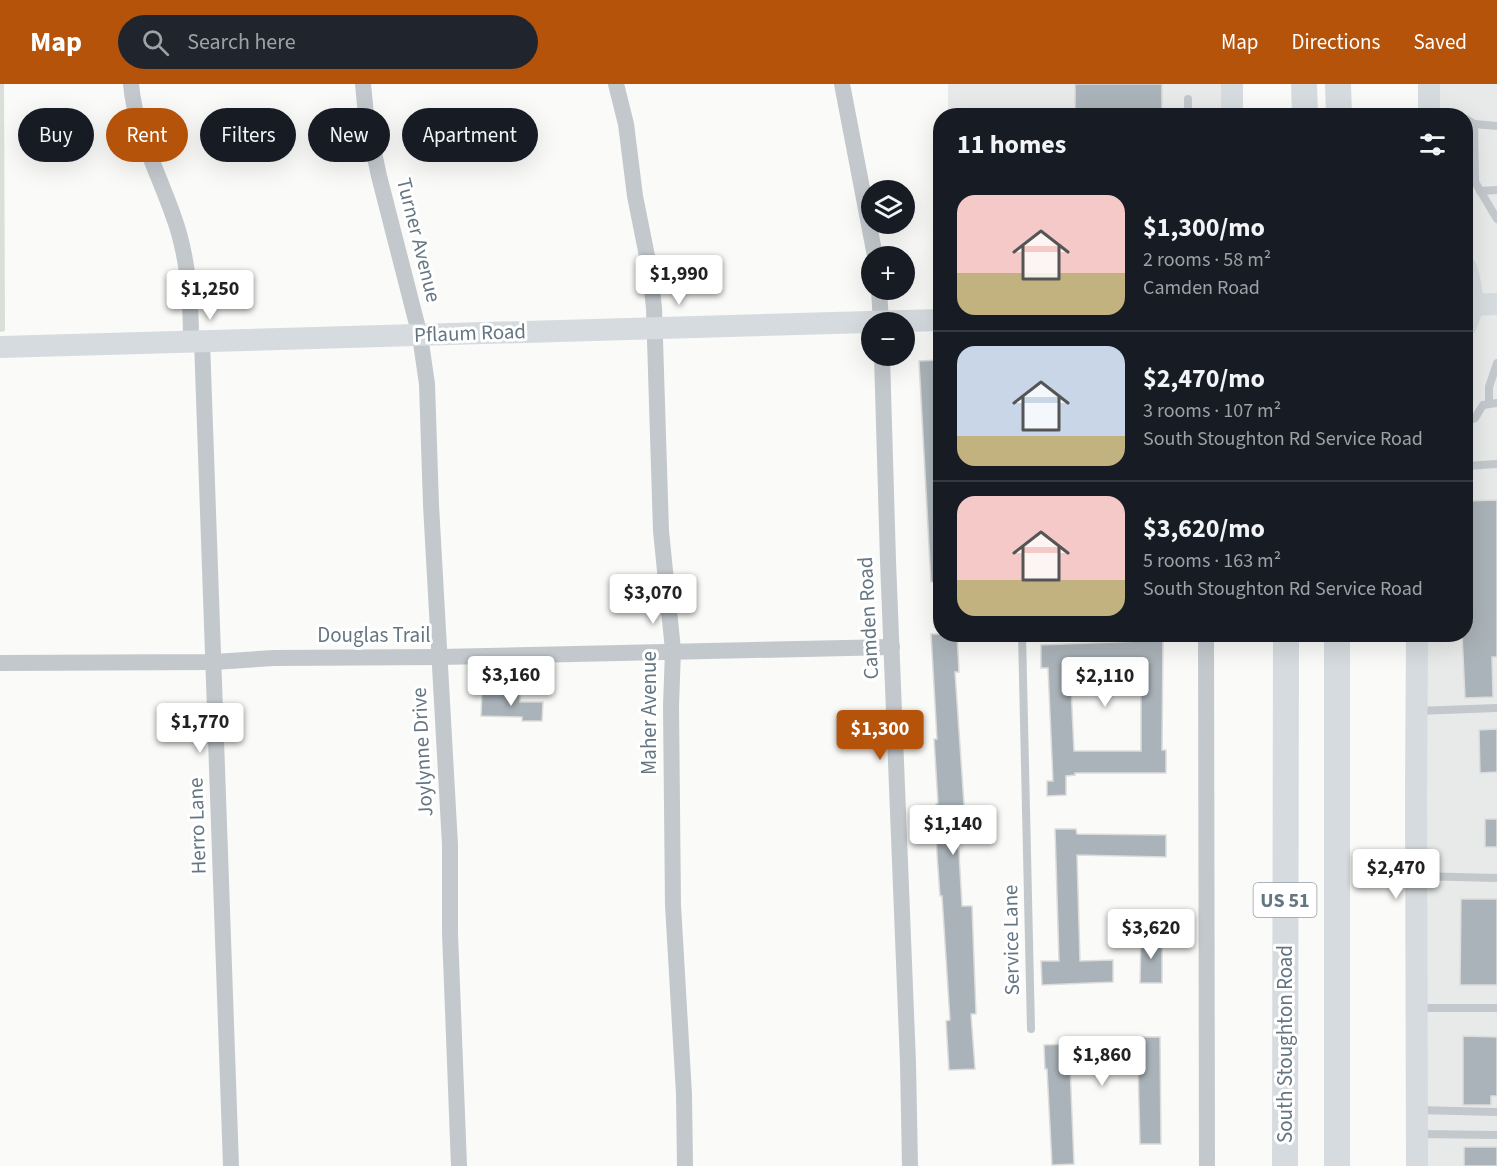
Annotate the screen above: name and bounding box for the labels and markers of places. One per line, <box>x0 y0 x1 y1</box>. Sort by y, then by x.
pin: $1,990 <box>630 255 728 306</box>
pin: $1,250 <box>161 270 259 321</box>
pin: $3,070 <box>604 574 702 625</box>
pin: $3,160 <box>462 656 560 707</box>
pin: $2,110 <box>1056 657 1154 708</box>
pin: $1,770 <box>151 703 249 754</box>
pin: $1,300 <box>831 710 929 761</box>
pin: $1,140 <box>904 805 1002 856</box>
pin: $2,470 <box>1347 849 1445 900</box>
pin: $3,620 <box>1102 909 1200 960</box>
pin: $1,860 <box>1053 1036 1151 1087</box>

